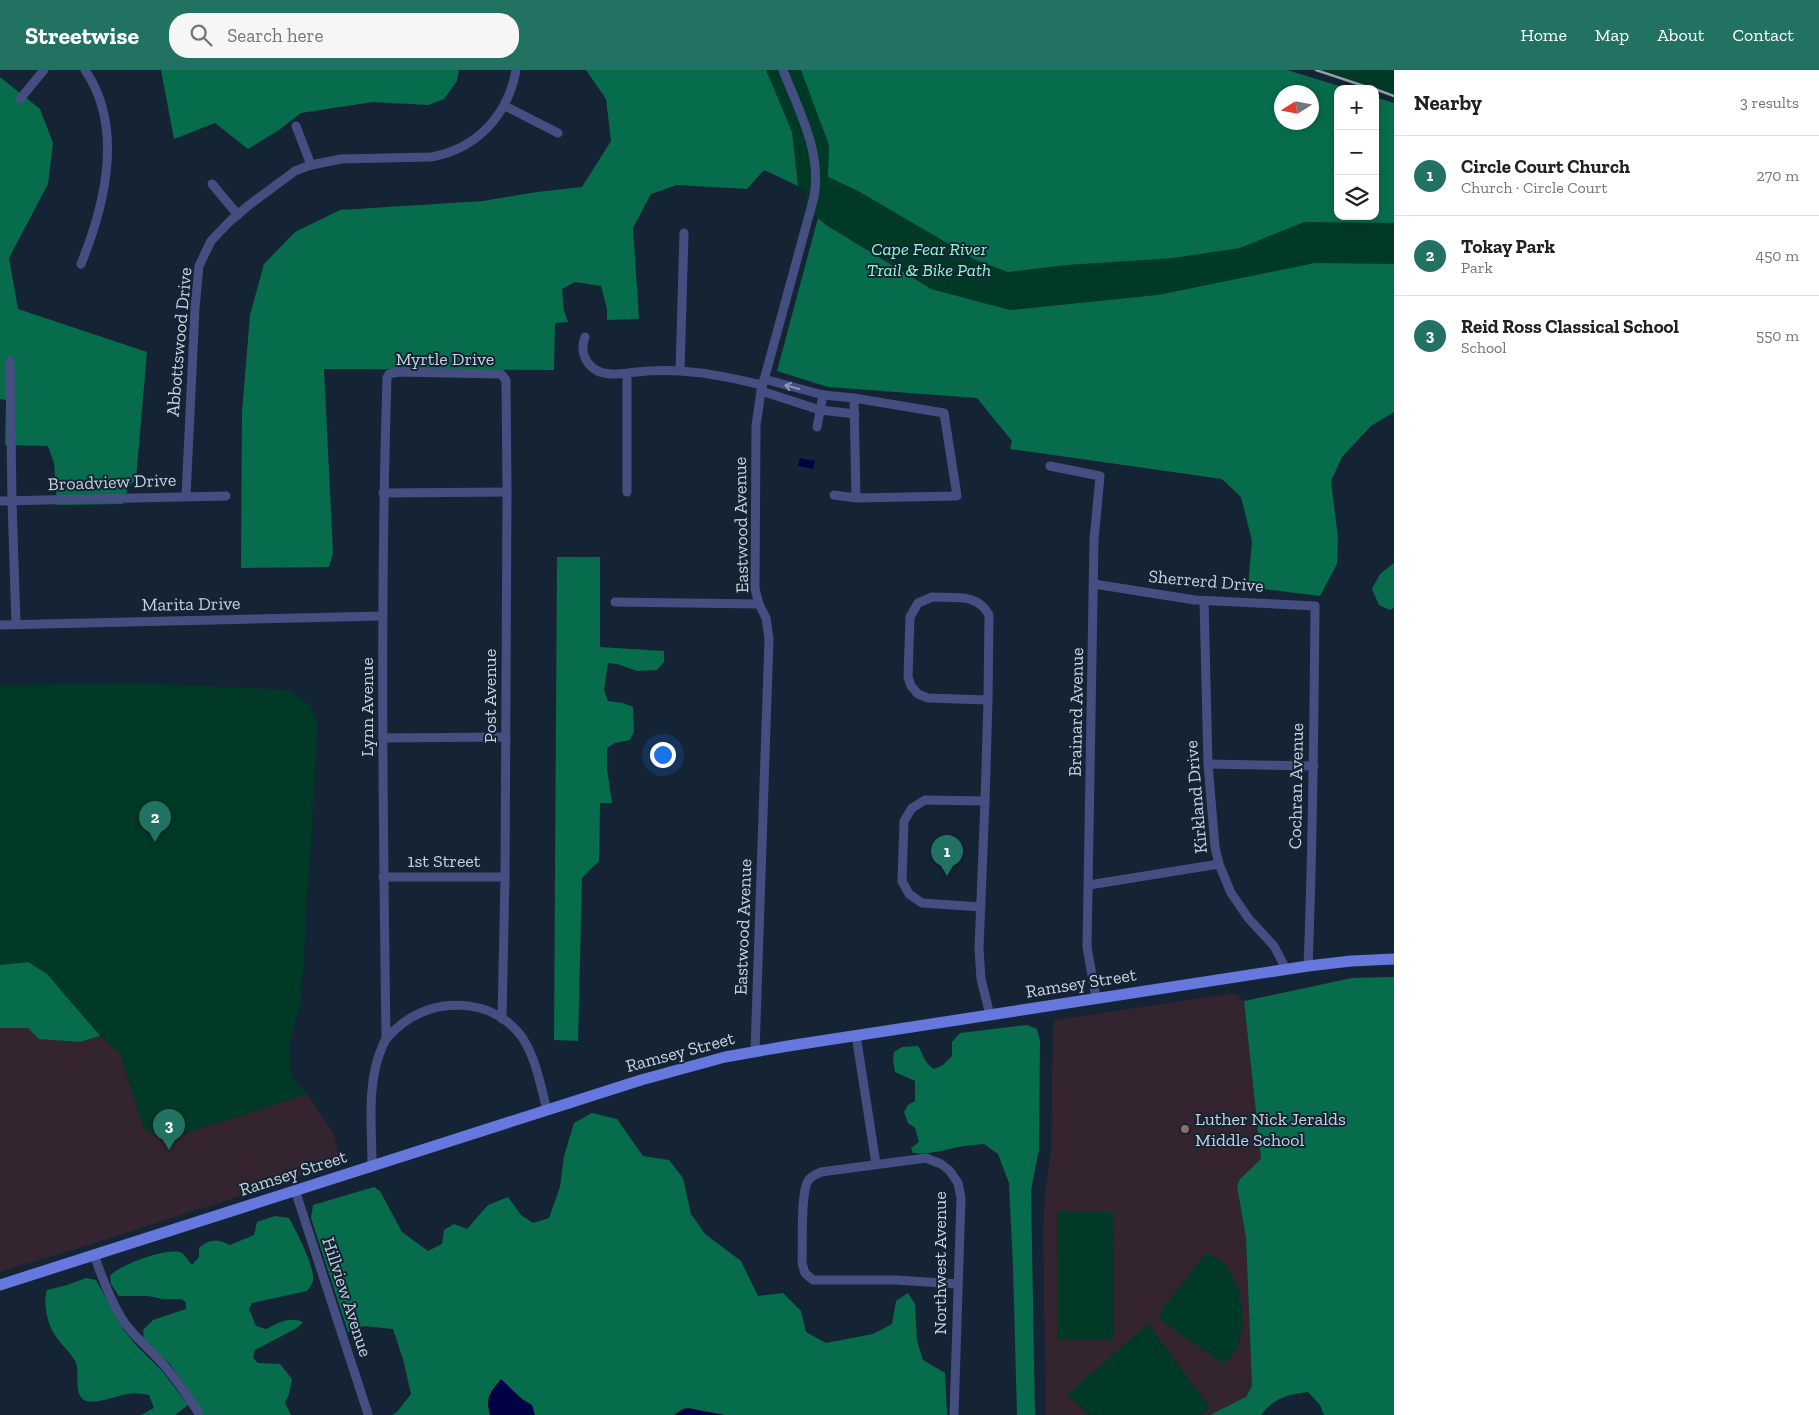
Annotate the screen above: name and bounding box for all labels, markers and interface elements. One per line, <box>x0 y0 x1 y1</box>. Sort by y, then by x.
search box <box>169 13 519 58</box>
text: Streetwise <box>25 21 139 50</box>
icon: search <box>187 21 215 49</box>
text: Search here <box>227 24 323 47</box>
text: Home <box>1520 24 1567 46</box>
text: Map <box>1595 24 1629 46</box>
text: About <box>1657 24 1704 46</box>
text: Contact <box>1732 24 1794 46</box>
north arrow <box>1274 85 1319 130</box>
map controls <box>1334 85 1379 220</box>
button: + <box>1334 85 1379 130</box>
text: Nearby <box>1414 90 1482 115</box>
text: 3 results <box>1740 93 1799 112</box>
button: − <box>1334 130 1379 175</box>
text: Circle Court Church <box>1461 155 1630 178</box>
text: 1 <box>1427 166 1433 185</box>
text: 270 m <box>1757 166 1799 185</box>
button: layers <box>1334 175 1379 220</box>
text: Church · Circle Court <box>1461 178 1607 197</box>
text: Tokay Park <box>1461 235 1555 258</box>
park label: Cape Fear River Trail & Bike Path <box>867 238 991 281</box>
text: 2 <box>1426 246 1434 265</box>
text: 450 m <box>1756 246 1799 265</box>
text: Park <box>1461 258 1493 277</box>
street label: Abbottswood Drive <box>162 266 196 418</box>
text: Reid Ross Classical School <box>1461 315 1679 338</box>
text: 3 <box>1426 326 1434 345</box>
text: 550 m <box>1756 326 1799 345</box>
text: School <box>1461 338 1507 357</box>
street label: Myrtle Drive <box>396 348 494 370</box>
one-way arrow <box>784 381 800 391</box>
street label: Eastwood Avenue <box>729 457 753 593</box>
street label: Broadview Drive <box>47 469 177 495</box>
street label: Sherrerd Drive <box>1147 565 1265 597</box>
street label: Marita Drive <box>141 592 241 616</box>
street label: Brainard Avenue <box>1064 647 1088 777</box>
street label: Post Avenue <box>479 649 501 743</box>
street label: Lynn Avenue <box>356 657 378 757</box>
street label: Cochran Avenue <box>1284 723 1308 849</box>
street label: Kirkland Drive <box>1180 739 1212 855</box>
your location <box>650 742 676 768</box>
pin: 2 <box>139 801 171 842</box>
pin: 1 <box>931 835 963 876</box>
street label: 1st Street <box>407 850 481 872</box>
street label: Eastwood Avenue <box>730 858 756 996</box>
street label: Ramsey Street <box>1024 963 1138 1003</box>
street label: Ramsey Street <box>623 1027 737 1077</box>
place label: Luther Nick Jeralds Middle School <box>1195 1108 1346 1151</box>
pin: 3 <box>153 1109 185 1150</box>
marker: Luther Nick Jeralds Middle School <box>1179 1123 1191 1135</box>
street label: Ramsey Street <box>237 1145 350 1201</box>
street label: Northwest Avenue <box>929 1191 951 1335</box>
street label: Hillview Avenue <box>317 1234 377 1360</box>

